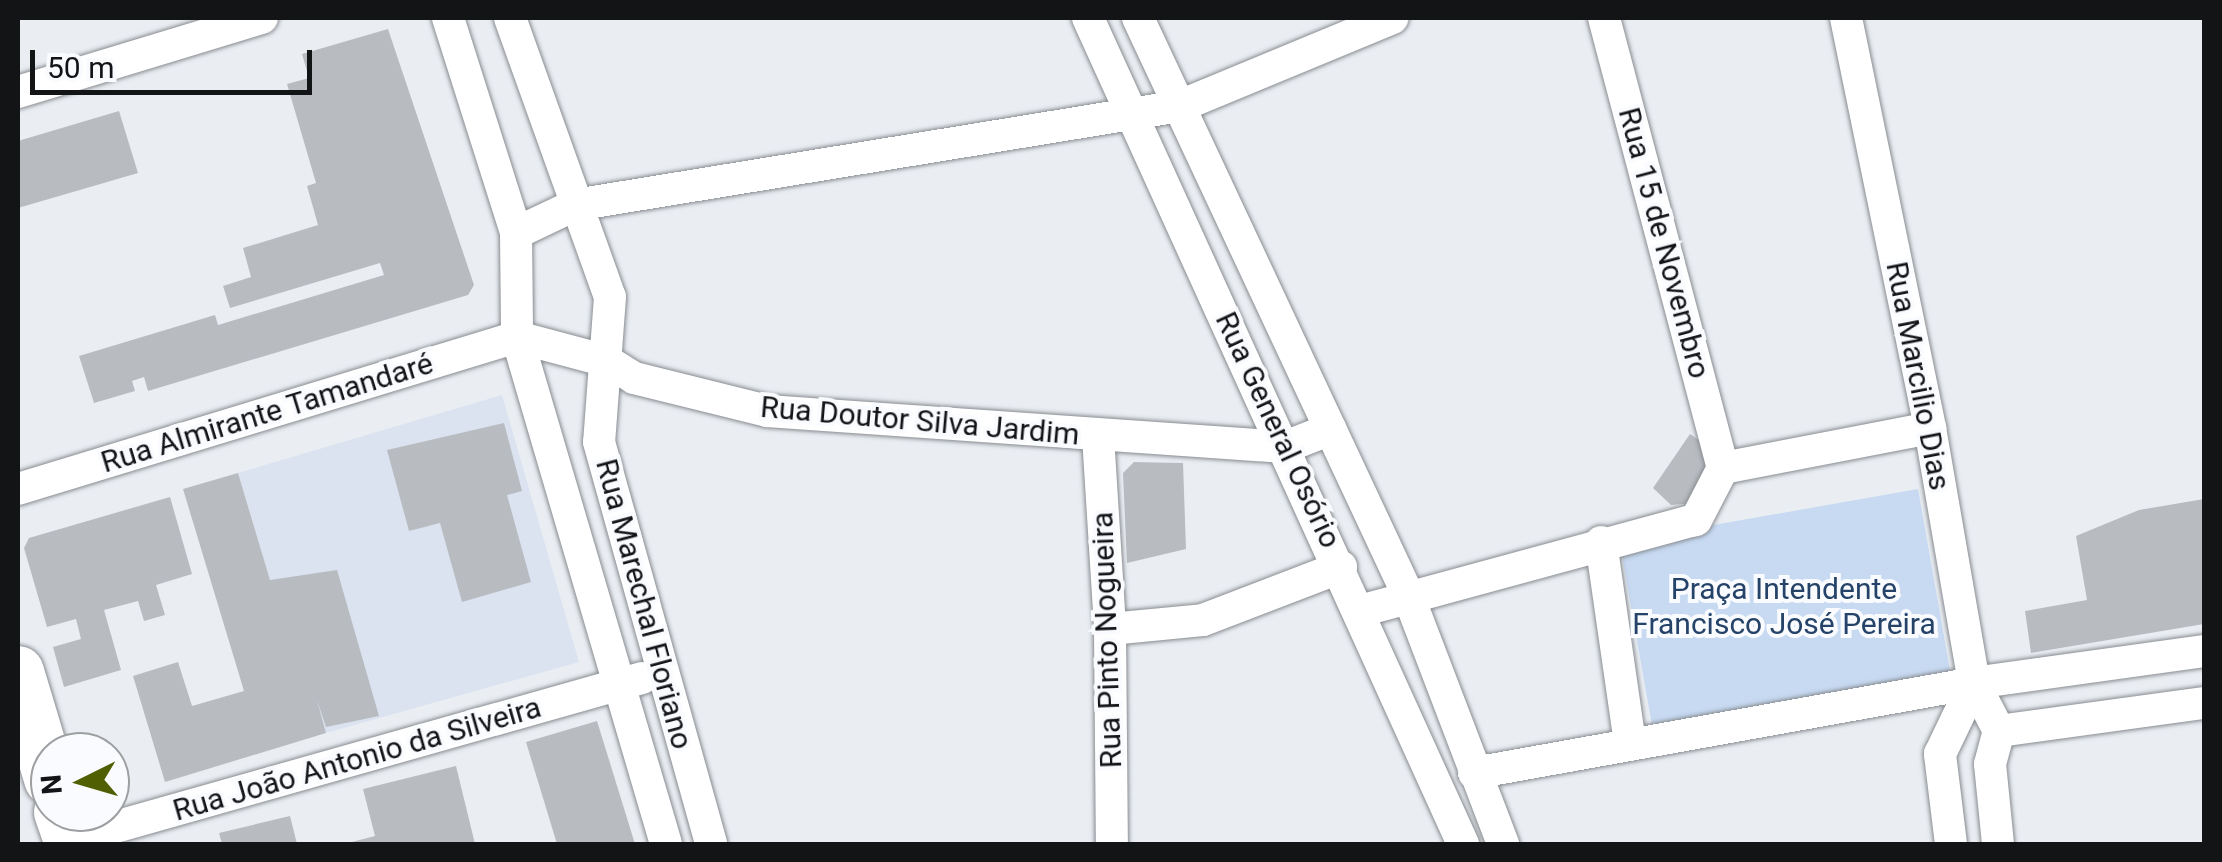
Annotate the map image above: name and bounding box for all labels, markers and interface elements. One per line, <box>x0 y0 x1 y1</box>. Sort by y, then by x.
scale bar <box>35 30 318 92</box>
text: 50 m <box>47 50 114 85</box>
street label: Rua 15 de Novembro <box>1611 104 1717 382</box>
street label: Rua Marcilio Dias <box>1878 259 1958 493</box>
street label: Rua General Osório <box>1208 306 1348 554</box>
street label: Rua Almirante Tamandaré <box>96 345 438 481</box>
street label: Rua Doutor Silva Jardim <box>759 389 1081 453</box>
street label: Rua Marechal Floriano <box>588 455 700 753</box>
street label: Rua Pinto Nogueira <box>1085 511 1129 769</box>
park label: Praça Intendente Francisco José Pereira <box>1632 571 1936 642</box>
street label: Rua João Antonio da Silveira <box>169 689 545 829</box>
north arrow <box>30 732 130 832</box>
text: N <box>34 773 69 796</box>

